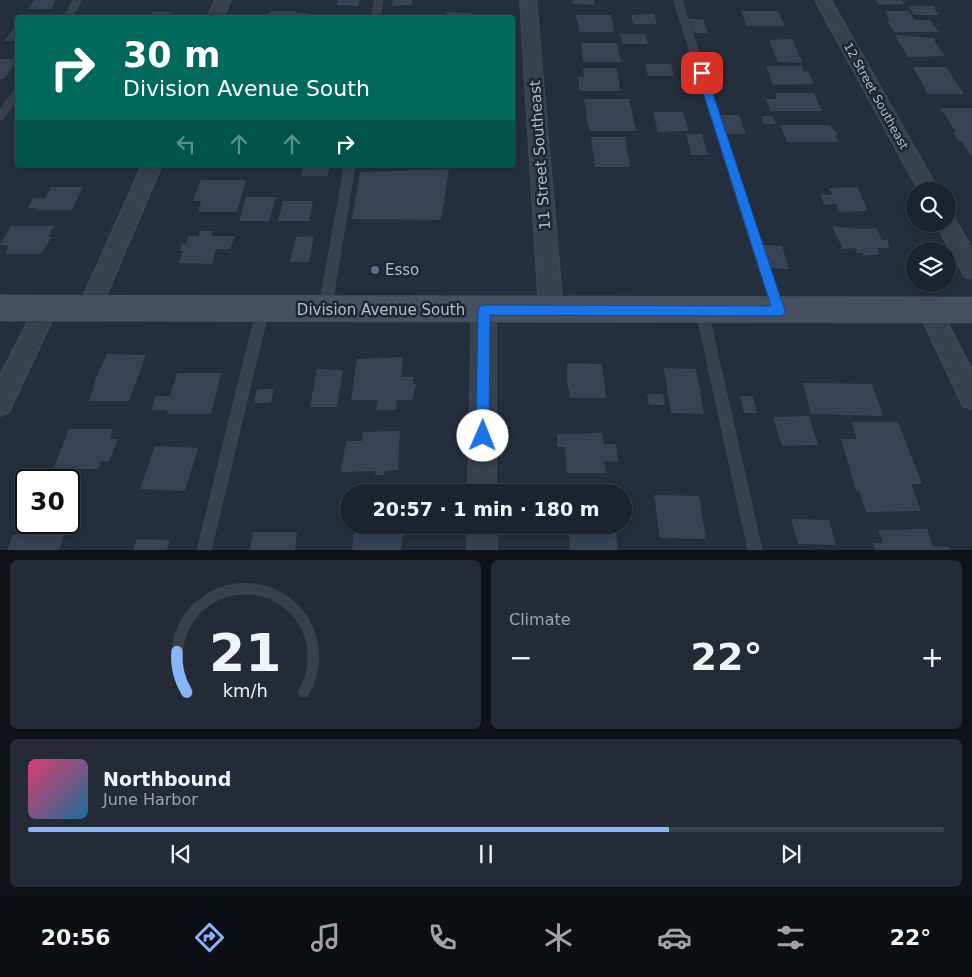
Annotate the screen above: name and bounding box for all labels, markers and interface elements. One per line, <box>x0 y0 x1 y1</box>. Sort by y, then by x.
icon: right <box>40 35 105 100</box>
text: 30 m <box>123 35 220 75</box>
street label: 12 Street Southeast <box>841 40 911 152</box>
pin <box>681 52 723 94</box>
icon: arrive <box>688 59 716 87</box>
text: Division Avenue South <box>123 76 370 101</box>
street label: 11 Street Southeast <box>526 79 554 230</box>
icon: left <box>172 130 200 158</box>
icon: ahead <box>225 130 253 158</box>
icon: ahead <box>278 130 306 158</box>
icon: right <box>331 130 359 158</box>
map controls <box>906 182 956 292</box>
button: search <box>906 182 956 232</box>
button: layers <box>906 242 956 292</box>
place label: Esso <box>385 261 419 279</box>
marker: Esso <box>369 264 381 276</box>
street label: Division Avenue South <box>297 301 465 319</box>
position arrow <box>456 409 508 461</box>
speed limit sign: 30 <box>15 469 80 534</box>
text: 20:57 · 1 min · 180 m <box>372 498 600 520</box>
text: Climate <box>509 610 571 629</box>
text: 21 <box>209 623 282 683</box>
text: 22° <box>691 635 762 679</box>
text: − <box>509 641 532 674</box>
text: + <box>921 641 944 674</box>
text: km/h <box>223 680 268 701</box>
text: Northbound <box>103 768 231 790</box>
text: June Harbor <box>103 790 198 809</box>
icon: previous <box>167 840 195 868</box>
icon: pause <box>472 840 500 868</box>
icon: next <box>777 840 805 868</box>
icon: directions <box>192 920 227 955</box>
icon: music <box>308 920 343 955</box>
icon: phone <box>425 920 460 955</box>
icon: climate <box>541 920 576 955</box>
icon: car <box>657 920 692 955</box>
icon: filters <box>773 920 808 955</box>
text: 20:56 <box>41 925 111 950</box>
text: 22° <box>890 925 931 950</box>

